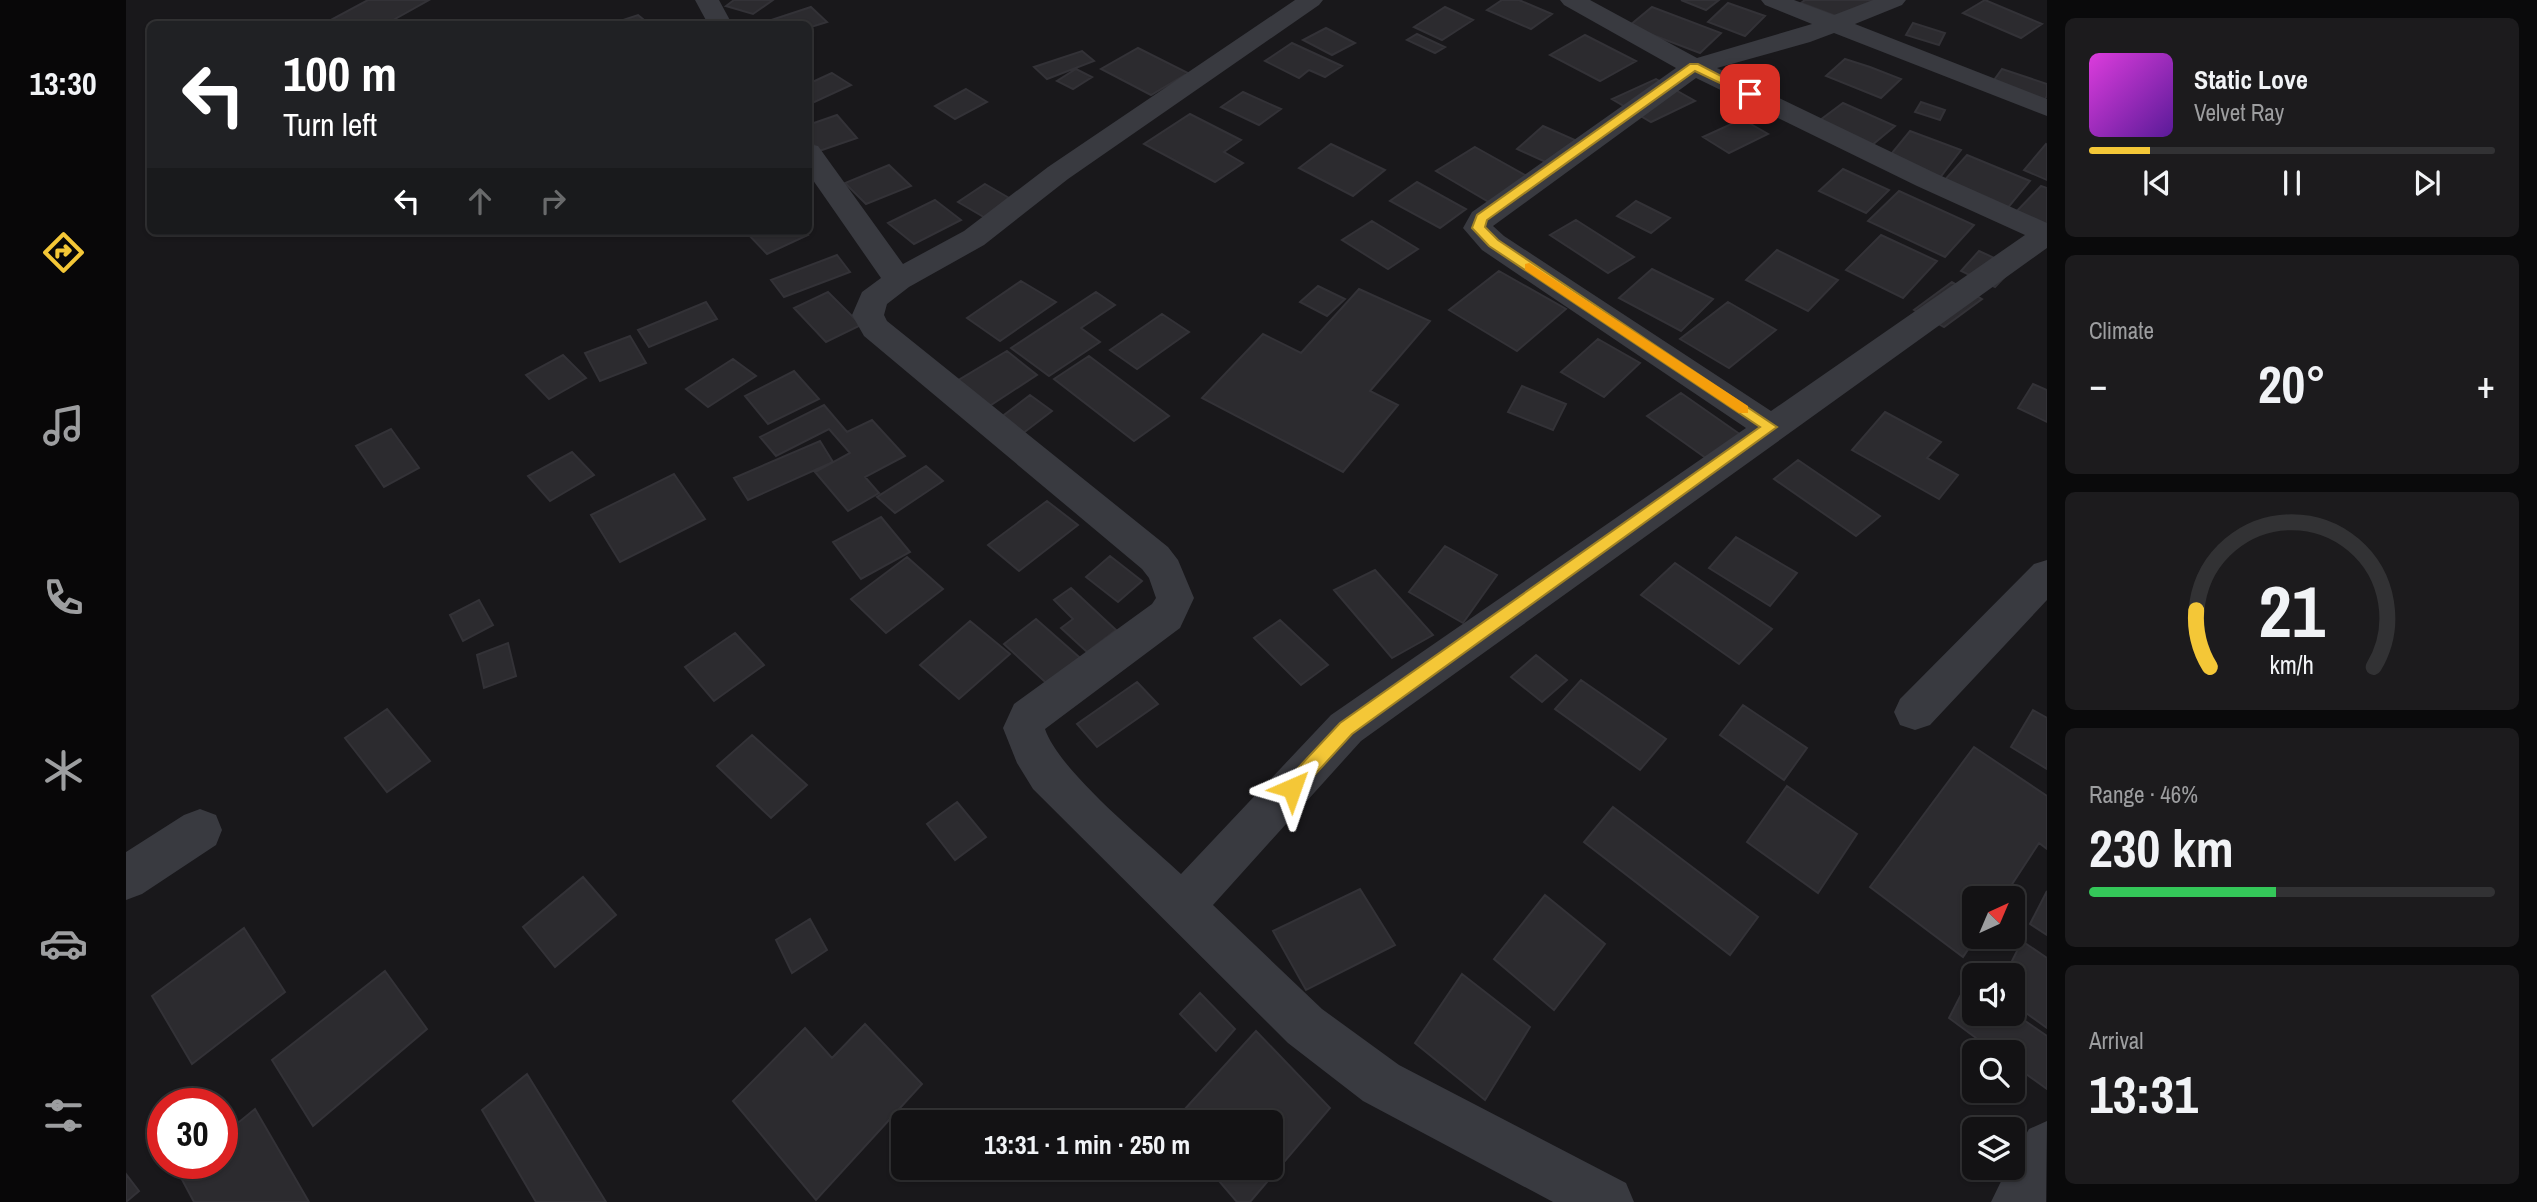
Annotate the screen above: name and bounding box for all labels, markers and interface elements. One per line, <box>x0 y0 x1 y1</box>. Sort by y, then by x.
text: 100 m <box>283 40 397 106</box>
icon: left <box>168 49 259 140</box>
text: 13:30 <box>29 62 97 105</box>
text: Static Love <box>2194 62 2308 97</box>
pin <box>1720 64 1780 124</box>
icon: arrive <box>1731 75 1769 113</box>
text: Velvet Ray <box>2194 97 2284 128</box>
text: Turn left <box>283 103 377 146</box>
icon: previous <box>2138 164 2176 202</box>
icon: pause <box>2273 164 2311 202</box>
icon: next <box>2408 164 2446 202</box>
icon: left <box>388 182 426 220</box>
icon: ahead <box>461 182 499 220</box>
icon: right <box>534 182 572 220</box>
icon: directions <box>39 228 88 277</box>
text: Climate <box>2089 315 2154 346</box>
text: 20° <box>2258 349 2326 419</box>
text: − <box>2089 359 2107 410</box>
text: + <box>2477 359 2495 410</box>
icon: music <box>39 401 88 450</box>
text: 21 <box>2259 562 2326 660</box>
icon: phone <box>39 573 88 622</box>
text: km/h <box>2270 648 2314 682</box>
icon: climate <box>39 746 88 795</box>
position arrow <box>1255 751 1329 825</box>
text: Range · 46% <box>2089 779 2198 810</box>
text: 230 km <box>2089 813 2234 883</box>
north arrow <box>1962 886 2025 948</box>
map controls <box>1962 886 2025 1180</box>
icon: car <box>39 919 88 968</box>
button: sound <box>1962 963 2025 1026</box>
text: Arrival <box>2089 1025 2144 1056</box>
button: search <box>1962 1040 2025 1103</box>
text: 13:31 <box>2089 1059 2198 1129</box>
speed limit sign: 30 <box>147 1088 238 1179</box>
icon: filters <box>39 1091 88 1140</box>
button: layers <box>1962 1117 2025 1180</box>
text: 13:31 · 1 min · 250 m <box>984 1127 1190 1162</box>

